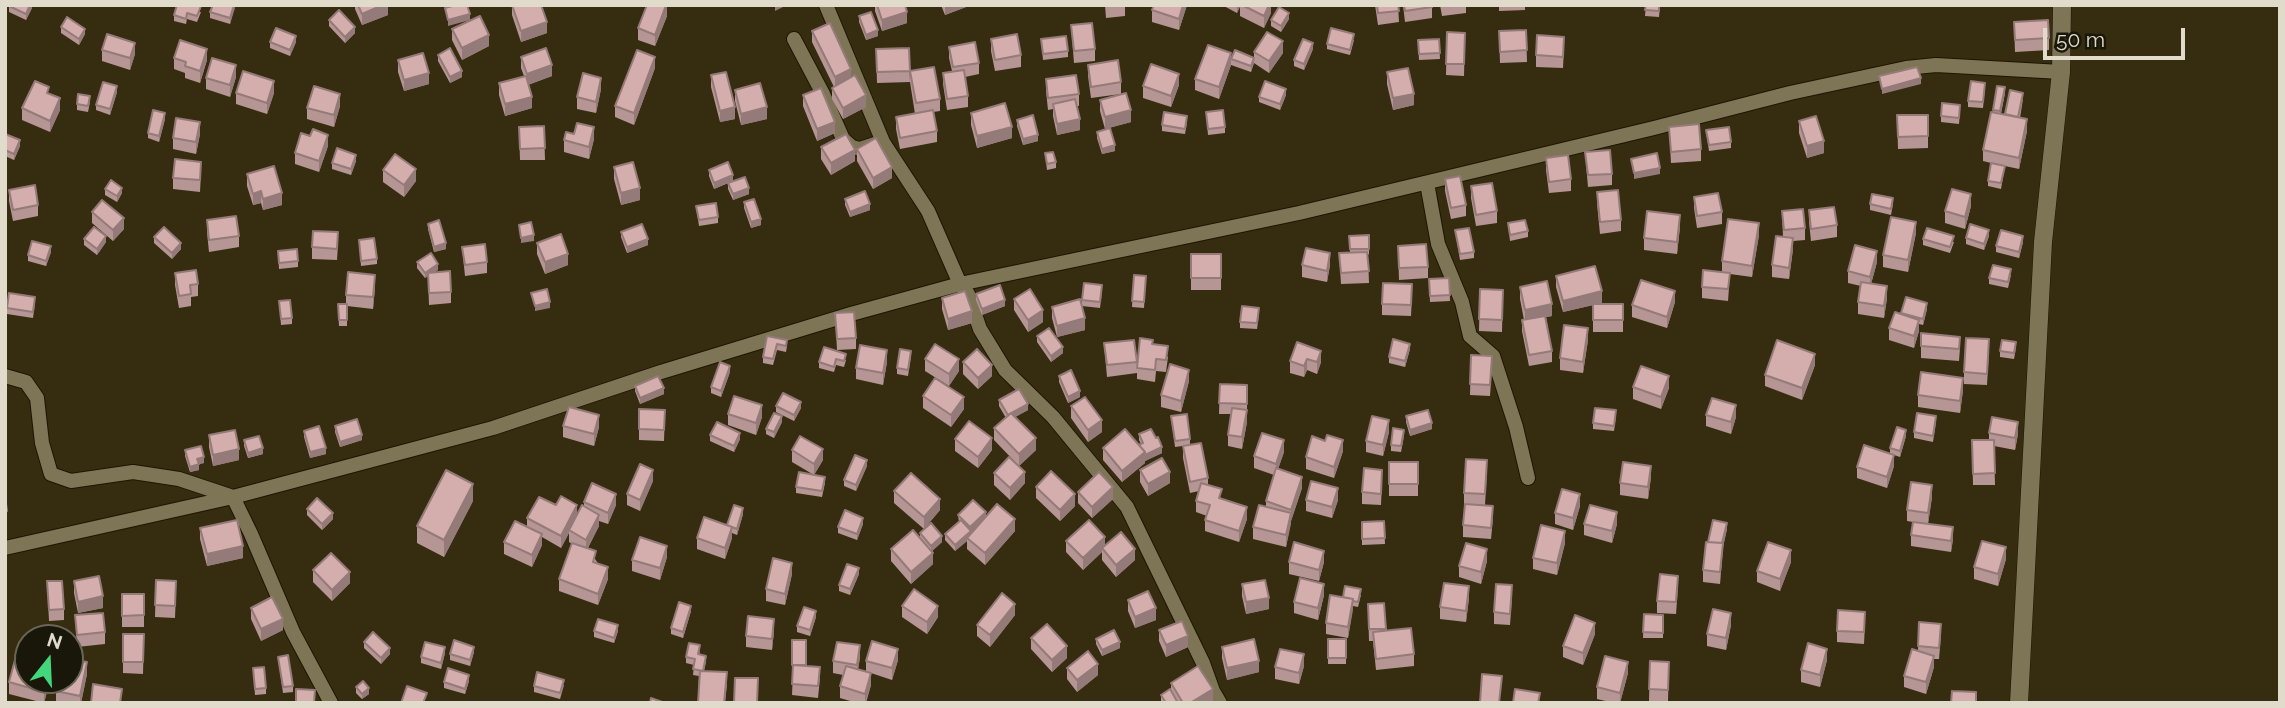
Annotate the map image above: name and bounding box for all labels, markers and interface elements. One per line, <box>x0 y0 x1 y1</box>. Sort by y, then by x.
scale bar <box>2047 14 2189 58</box>
text: 50 m <box>2056 27 2105 52</box>
north arrow <box>14 624 84 694</box>
text: N <box>45 628 65 654</box>

